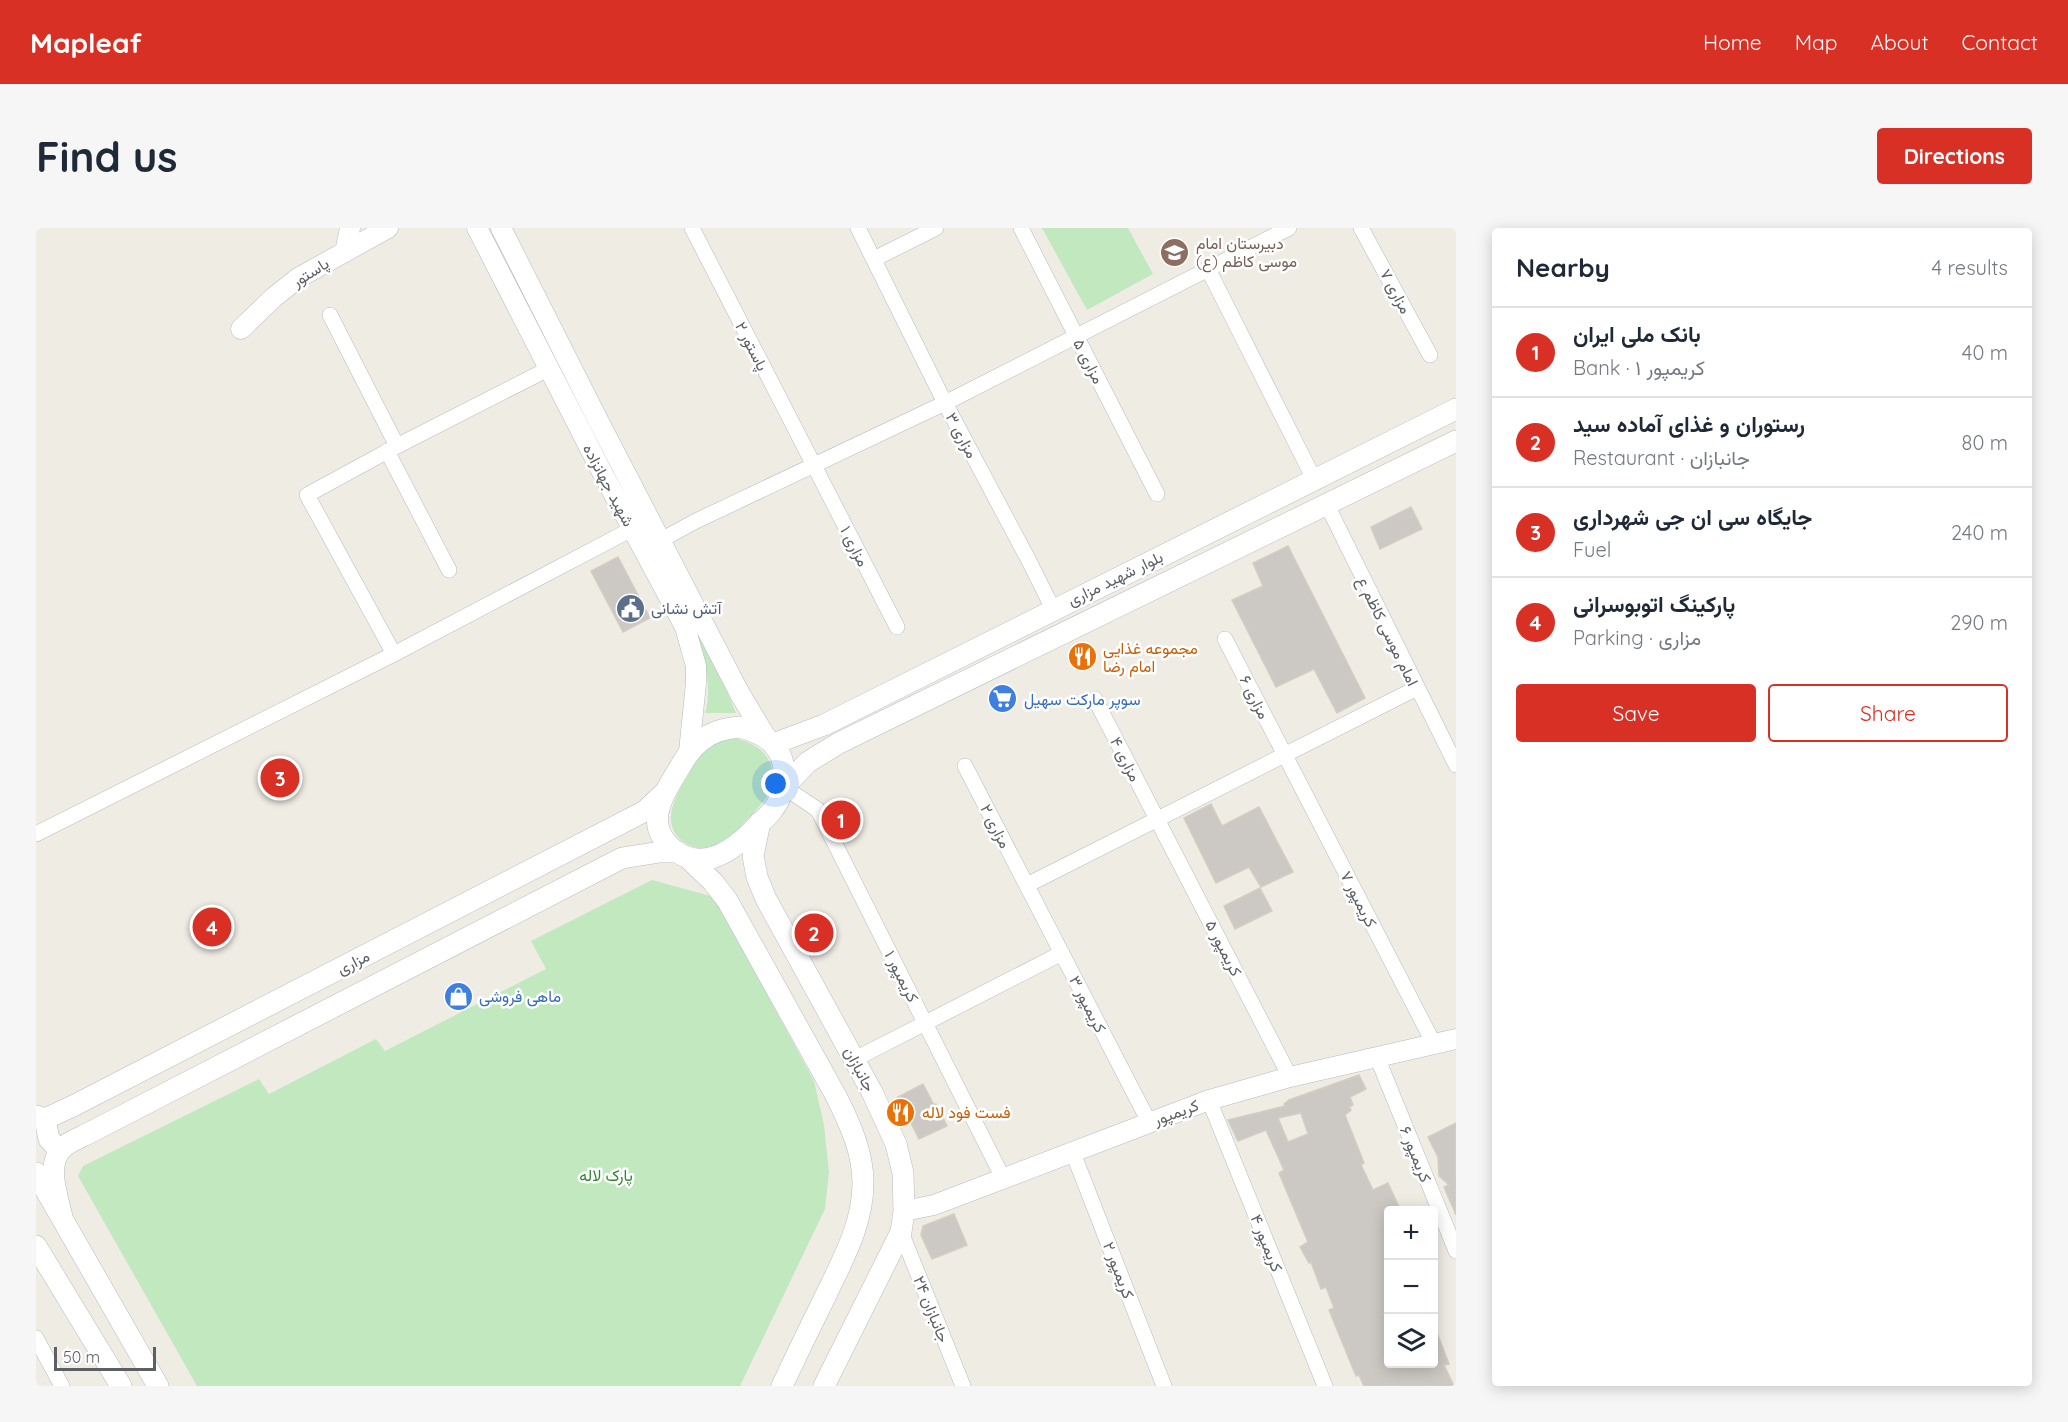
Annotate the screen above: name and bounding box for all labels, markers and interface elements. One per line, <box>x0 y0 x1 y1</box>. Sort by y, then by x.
text: Mapleaf <box>30 25 142 60</box>
text: Home <box>1703 29 1762 55</box>
text: Map <box>1795 29 1838 55</box>
text: About <box>1871 29 1929 55</box>
text: Contact <box>1962 29 2038 55</box>
button: Directions <box>1877 128 2032 184</box>
text: Find us <box>36 130 178 183</box>
place label: دبیرستان امام موسی کاظم (ع) <box>1196 233 1297 273</box>
school or university icon: دبیرستان امام موسی کاظم (ع) <box>1159 236 1191 268</box>
text: Nearby <box>1516 251 1610 284</box>
street label: پاستور <box>287 253 333 293</box>
text: 4 results <box>1932 255 2008 280</box>
street label: مزاری ۷ <box>1375 265 1416 317</box>
street label: پاستور ۲ <box>729 318 773 375</box>
text: بانک ملی ایران <box>1573 320 1701 348</box>
street label: مزاری ۵ <box>1068 335 1109 387</box>
text: 1 <box>1532 340 1539 365</box>
text: 40 m <box>1962 340 2008 365</box>
text: Bank · کریمپور ۱ <box>1573 355 1705 380</box>
street label: مزاری ۳ <box>941 409 982 462</box>
text: رستوران و غذای آماده سید <box>1573 410 1805 438</box>
text: 2 <box>1530 430 1541 455</box>
text: 80 m <box>1962 430 2008 455</box>
street label: شهید جهانزاده <box>578 440 639 530</box>
text: Restaurant · جانبازان <box>1573 445 1750 470</box>
text: جایگاه سی ان جی شهرداری <box>1573 503 1812 531</box>
text: 3 <box>1530 520 1541 545</box>
text: 240 m <box>1951 520 2008 545</box>
street label: مزاری ۱ <box>835 522 874 570</box>
text: Fuel <box>1573 537 1611 562</box>
street label: بلوار شهید مزاری <box>1064 546 1166 611</box>
street label: امام موسی کاظم ع <box>1351 573 1423 690</box>
text: پارکینگ اتوبوسرانی <box>1573 590 1735 618</box>
public building icon: آتش نشانی <box>614 592 646 624</box>
place label: آتش نشانی <box>651 598 723 619</box>
text: 4 <box>1530 610 1541 635</box>
text: 290 m <box>1950 610 2008 635</box>
text: Parking · مزاری <box>1573 625 1701 650</box>
place label: مجموعه غذایی امام رضا <box>1103 638 1198 677</box>
restaurant icon: مجموعه غذایی امام رضا <box>1066 641 1098 673</box>
street label: مزاری ۶ <box>1235 672 1274 723</box>
supermarket icon: سوپر مارکت سهیل <box>987 683 1019 715</box>
button: Save <box>1516 684 1756 742</box>
button: Share <box>1768 684 2008 742</box>
place label: سوپر مارکت سهیل <box>1024 689 1141 711</box>
street label: مزاری ۴ <box>1105 733 1146 785</box>
pin: 3 <box>260 756 300 800</box>
your location <box>761 769 790 798</box>
pin: 1 <box>822 798 860 842</box>
street label: مزاری ۲ <box>976 801 1016 852</box>
street label: کریمپور ۷ <box>1335 868 1382 931</box>
pin: 4 <box>192 904 231 950</box>
pin: 2 <box>794 910 834 956</box>
street label: کریمپور ۵ <box>1200 917 1247 980</box>
street label: مزاری <box>333 945 373 980</box>
street label: کریمپور ۱ <box>879 947 924 1006</box>
street label: کریمپور ۳ <box>1063 972 1111 1037</box>
shop icon: ماهی فروشی <box>442 980 474 1012</box>
place label: ماهی فروشی <box>479 986 561 1007</box>
street label: جانبازان <box>839 1043 880 1096</box>
street label: کریمپور <box>1150 1095 1202 1132</box>
restaurant icon: فست فود لاله <box>885 1096 917 1128</box>
place label: فست فود لاله <box>922 1102 1011 1123</box>
street label: کریمپور ۶ <box>1394 1123 1436 1186</box>
park label: پارک لاله <box>579 1165 633 1187</box>
map controls <box>1384 1206 1438 1368</box>
button: + <box>1384 1206 1438 1260</box>
street label: کریمپور ۴ <box>1245 1211 1288 1275</box>
street label: کریمپور ۲ <box>1097 1239 1139 1302</box>
button: − <box>1384 1260 1438 1314</box>
street label: جانبازان ۲۴ <box>909 1273 954 1346</box>
button: layers <box>1384 1314 1438 1368</box>
scale bar <box>54 1344 156 1372</box>
text: 50 m <box>63 1347 100 1367</box>

